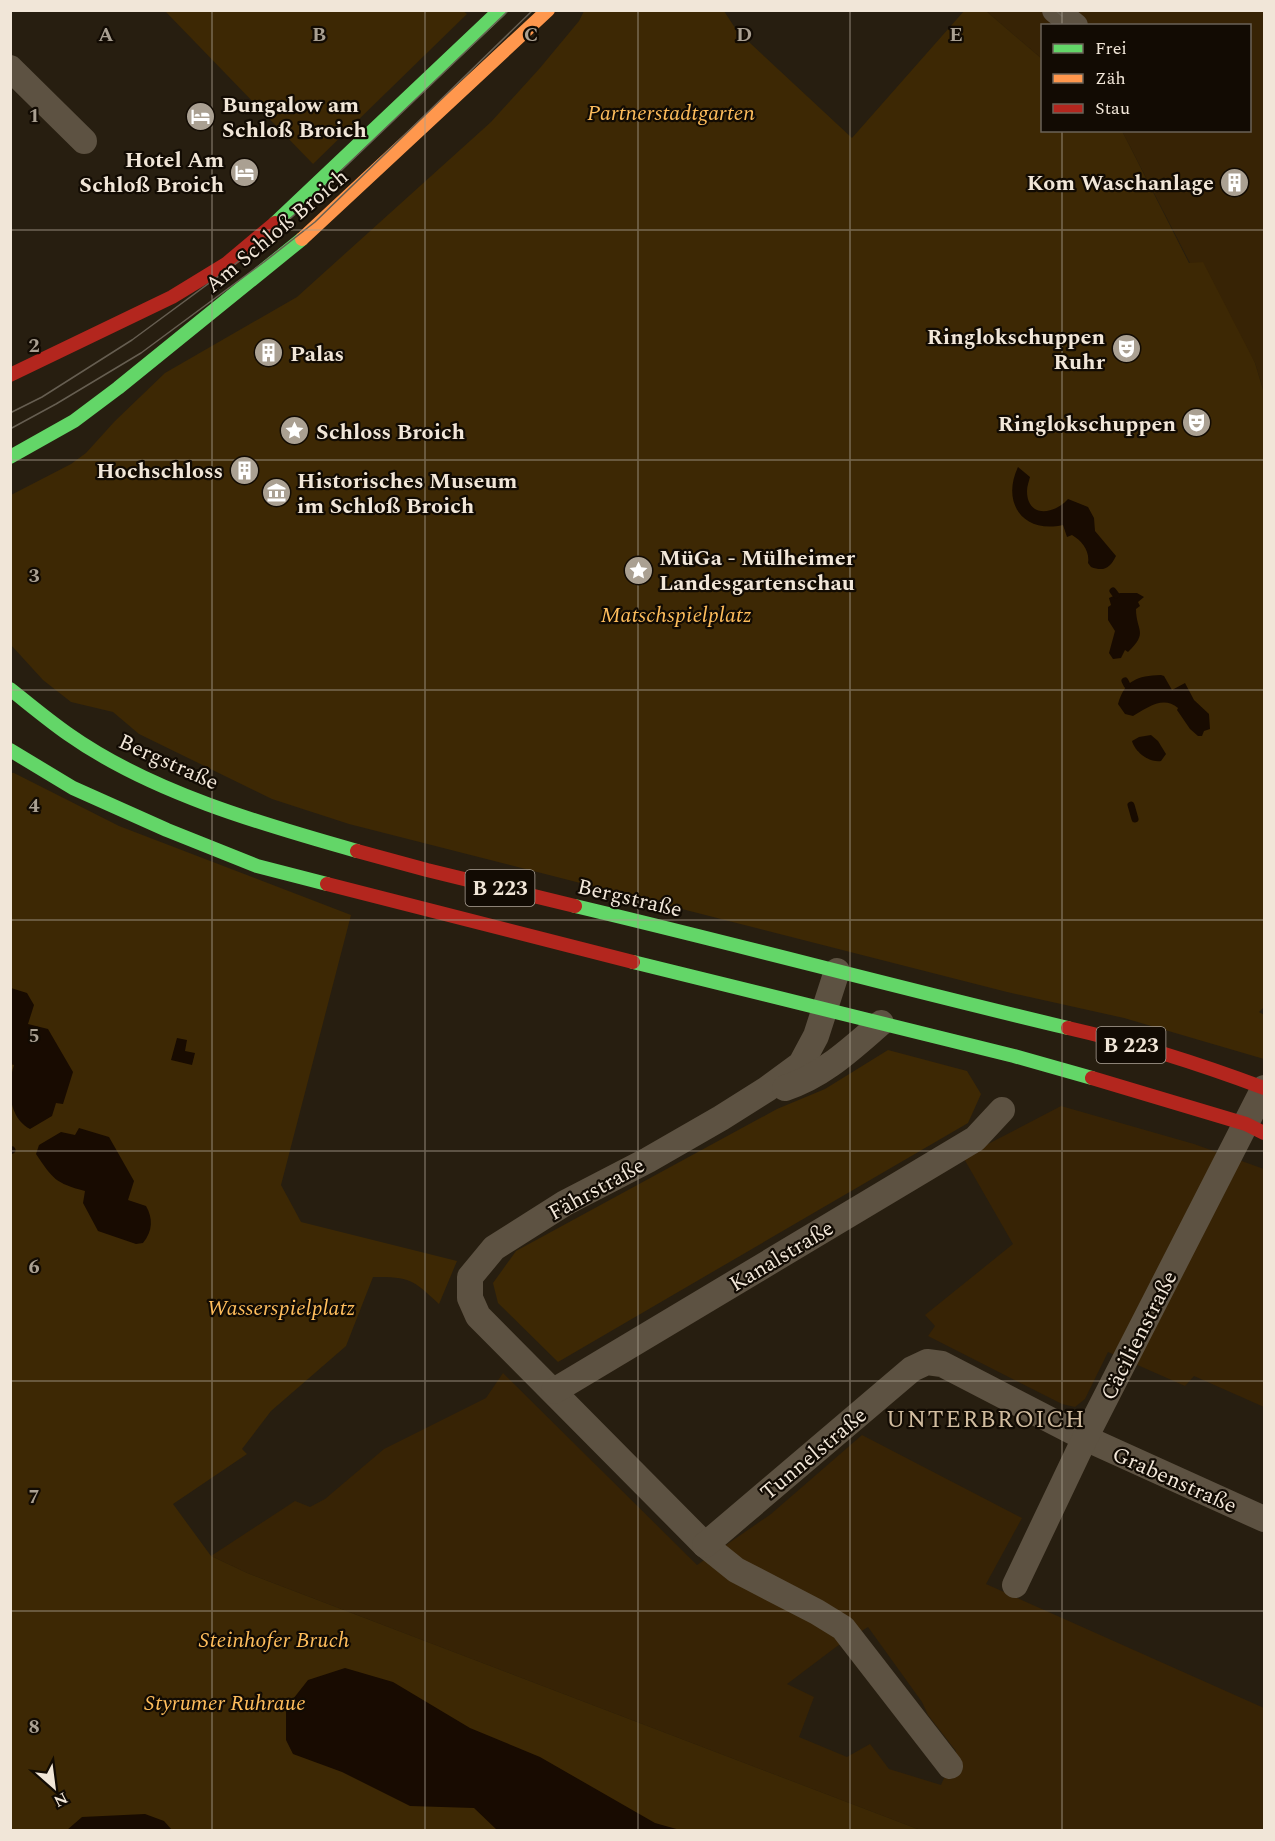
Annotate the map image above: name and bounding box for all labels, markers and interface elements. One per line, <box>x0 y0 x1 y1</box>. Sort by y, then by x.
text: A <box>98 20 114 50</box>
text: B <box>312 20 326 50</box>
text: C <box>524 20 538 50</box>
text: D <box>736 20 752 50</box>
text: E <box>949 20 963 50</box>
legend <box>1041 24 1251 132</box>
text: Frei <box>1095 35 1127 62</box>
text: Zäh <box>1095 65 1126 92</box>
place label: Bungalow am Schloß Broich <box>222 89 367 147</box>
text: Stau <box>1095 95 1130 122</box>
park label: Partnerstadtgarten <box>587 97 755 130</box>
text: 1 <box>28 101 40 131</box>
hotel icon: Bungalow am Schloß Broich <box>185 101 217 133</box>
place label: Hotel Am Schloß Broich <box>79 144 224 202</box>
hotel icon: Hotel Am Schloß Broich <box>229 156 261 188</box>
street label: Am Schloß Broich <box>198 161 356 301</box>
building icon: Kom Waschanlage <box>1219 166 1251 198</box>
place label: Kom Waschanlage <box>1027 167 1214 200</box>
place label: Ringlokschuppen Ruhr <box>927 321 1106 379</box>
text: 2 <box>28 331 40 361</box>
theatre icon: Ringlokschuppen Ruhr <box>1110 333 1142 365</box>
building icon: Palas <box>253 337 285 369</box>
place label: Palas <box>290 338 344 371</box>
theatre icon: Ringlokschuppen <box>1181 407 1213 439</box>
place label: Ringlokschuppen <box>998 408 1176 441</box>
place icon: Schloss Broich <box>279 415 311 447</box>
place label: Schloss Broich <box>316 416 465 449</box>
building icon: Hochschloss <box>228 454 260 486</box>
place label: Hochschloss <box>96 455 223 488</box>
place label: Historisches Museum im Schloß Broich <box>297 465 517 523</box>
museum icon: Historisches Museum im Schloß Broich <box>260 477 292 509</box>
place label: MüGa - Mülheimer Landesgartenschau <box>659 542 856 600</box>
place icon: MüGa - Mülheimer Landesgartenschau <box>622 554 654 586</box>
text: 3 <box>28 561 40 591</box>
park label: Matschspielplatz <box>600 599 752 632</box>
street label: Bergstraße <box>113 726 224 799</box>
text: 4 <box>28 791 40 821</box>
road number: B 223 <box>466 870 534 906</box>
street label: Bergstraße <box>574 870 685 927</box>
text: 5 <box>28 1021 40 1051</box>
road number: B 223 <box>1096 1027 1166 1063</box>
street label: Fährstraße <box>542 1149 651 1229</box>
street label: Kanalstraße <box>723 1212 840 1301</box>
text: 6 <box>28 1252 40 1282</box>
street label: Cäcilienstraße <box>1092 1265 1186 1406</box>
park label: Wasserspielplatz <box>207 1292 355 1325</box>
street label: Tunnelstraße <box>753 1400 875 1509</box>
district label: UNTERBROICH <box>886 1402 1086 1438</box>
street label: Grabenstraße <box>1107 1438 1242 1523</box>
text: 7 <box>28 1482 40 1512</box>
park label: Steinhofer Bruch <box>199 1624 349 1657</box>
park label: Styrumer Ruhraue <box>144 1687 306 1720</box>
text: 8 <box>28 1712 40 1742</box>
north arrow <box>24 1757 84 1817</box>
text: N <box>49 1786 72 1813</box>

